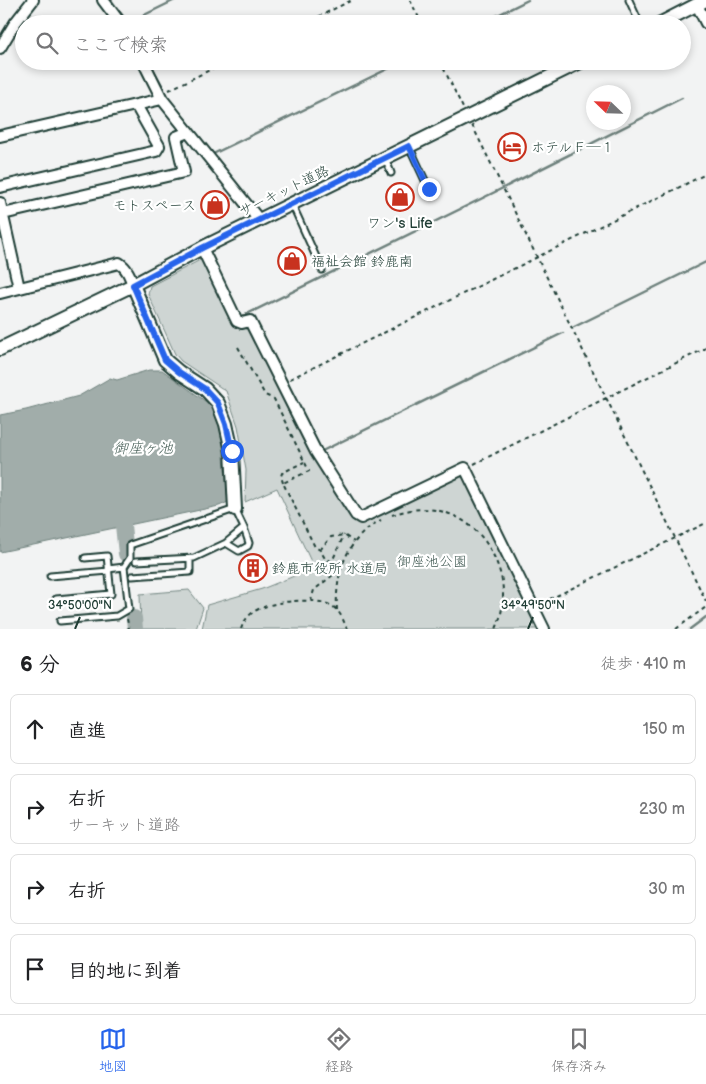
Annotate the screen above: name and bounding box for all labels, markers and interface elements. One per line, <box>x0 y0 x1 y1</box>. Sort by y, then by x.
search box <box>15 15 691 70</box>
icon: search <box>33 29 61 57</box>
text: ここで検索 <box>73 34 168 57</box>
north arrow <box>586 85 631 130</box>
hotel icon: ホテルＦ―１ <box>497 132 527 162</box>
place label: ホテルＦ―１ <box>531 139 614 156</box>
street label: サーキット道路 <box>236 162 332 220</box>
route end <box>418 178 441 201</box>
shop icon: ワン's Life <box>385 182 415 212</box>
shop icon: モトスペース <box>200 190 230 220</box>
place label: モトスペース <box>113 197 196 214</box>
place label: ワン's Life <box>367 215 433 232</box>
shop icon: 福祉会館 鈴鹿南 <box>277 246 307 276</box>
place label: 福祉会館 鈴鹿南 <box>311 253 413 270</box>
water label: 御座ヶ池 <box>113 439 174 458</box>
route start <box>221 440 244 463</box>
building icon: 鈴鹿市役所 水道局 <box>238 553 268 583</box>
park label: 御座池公園 <box>397 553 467 570</box>
place label: 鈴鹿市役所 水道局 <box>272 560 388 577</box>
text: 34°50'00"N <box>48 598 112 613</box>
text: 34°49'50"N <box>501 598 565 613</box>
text: 6 分 <box>20 652 59 677</box>
text: 徒歩 · 410 m <box>601 655 686 674</box>
icon: ahead <box>21 715 49 743</box>
text: 直進 <box>68 720 106 743</box>
text: 150 m <box>643 720 685 739</box>
text: 右折 <box>68 788 106 811</box>
icon: right <box>21 795 49 823</box>
text: 230 m <box>639 800 685 819</box>
text: サーキット道路 <box>68 816 180 835</box>
icon: right <box>21 875 49 903</box>
text: 右折 <box>68 880 106 903</box>
text: 30 m <box>648 880 685 899</box>
icon: arrive <box>21 955 49 983</box>
text: 目的地に到着 <box>68 960 182 983</box>
tab: 地図 <box>99 1025 127 1075</box>
tab: 経路 <box>325 1025 353 1075</box>
tab: 保存済み <box>551 1025 607 1075</box>

